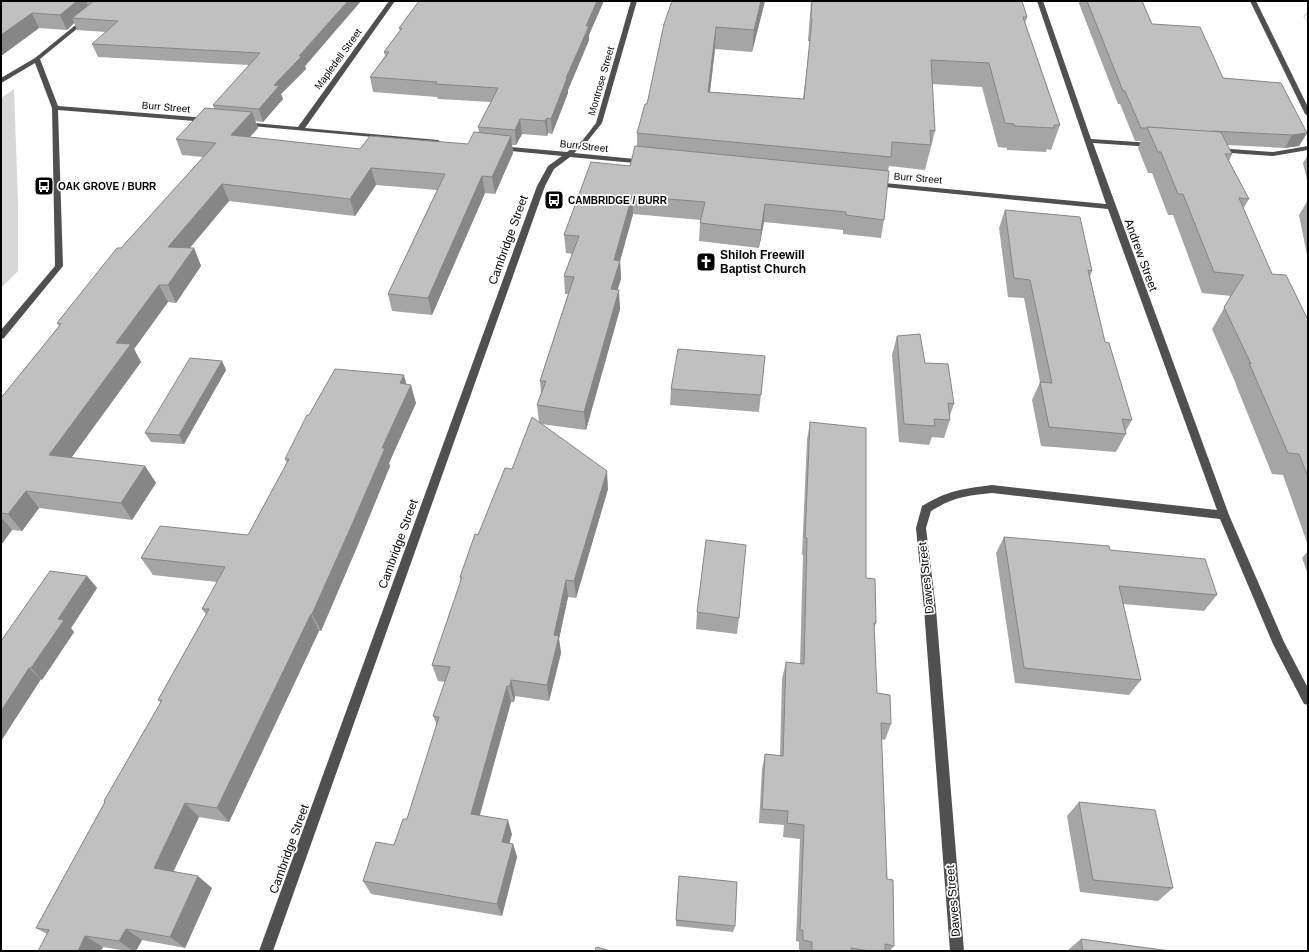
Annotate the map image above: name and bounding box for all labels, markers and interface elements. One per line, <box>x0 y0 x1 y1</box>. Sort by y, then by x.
street label: Mapledell Street <box>312 26 364 91</box>
street label: Montrose Street <box>586 45 616 117</box>
street label: Burr Street <box>141 99 191 115</box>
street label: Burr Street <box>559 138 609 154</box>
street label: Burr Street <box>893 170 943 186</box>
bus stop icon: OAK GROVE / BURR <box>33 175 55 197</box>
place label: OAK GROVE / BURR <box>58 181 157 192</box>
bus stop icon: CAMBRIDGE / BURR <box>543 189 565 211</box>
street label: Cambridge Street <box>485 193 531 287</box>
place label: CAMBRIDGE / BURR <box>568 195 668 206</box>
street label: Andrew Street <box>1121 217 1161 294</box>
place label: Shiloh Freewill Baptist Church <box>720 248 806 276</box>
church icon: Shiloh Freewill Baptist Church <box>695 251 717 273</box>
street label: Cambridge Street <box>375 497 421 591</box>
street label: Dawes Street <box>915 541 937 615</box>
street label: Cambridge Street <box>266 802 312 896</box>
street label: Dawes Street <box>943 864 963 937</box>

